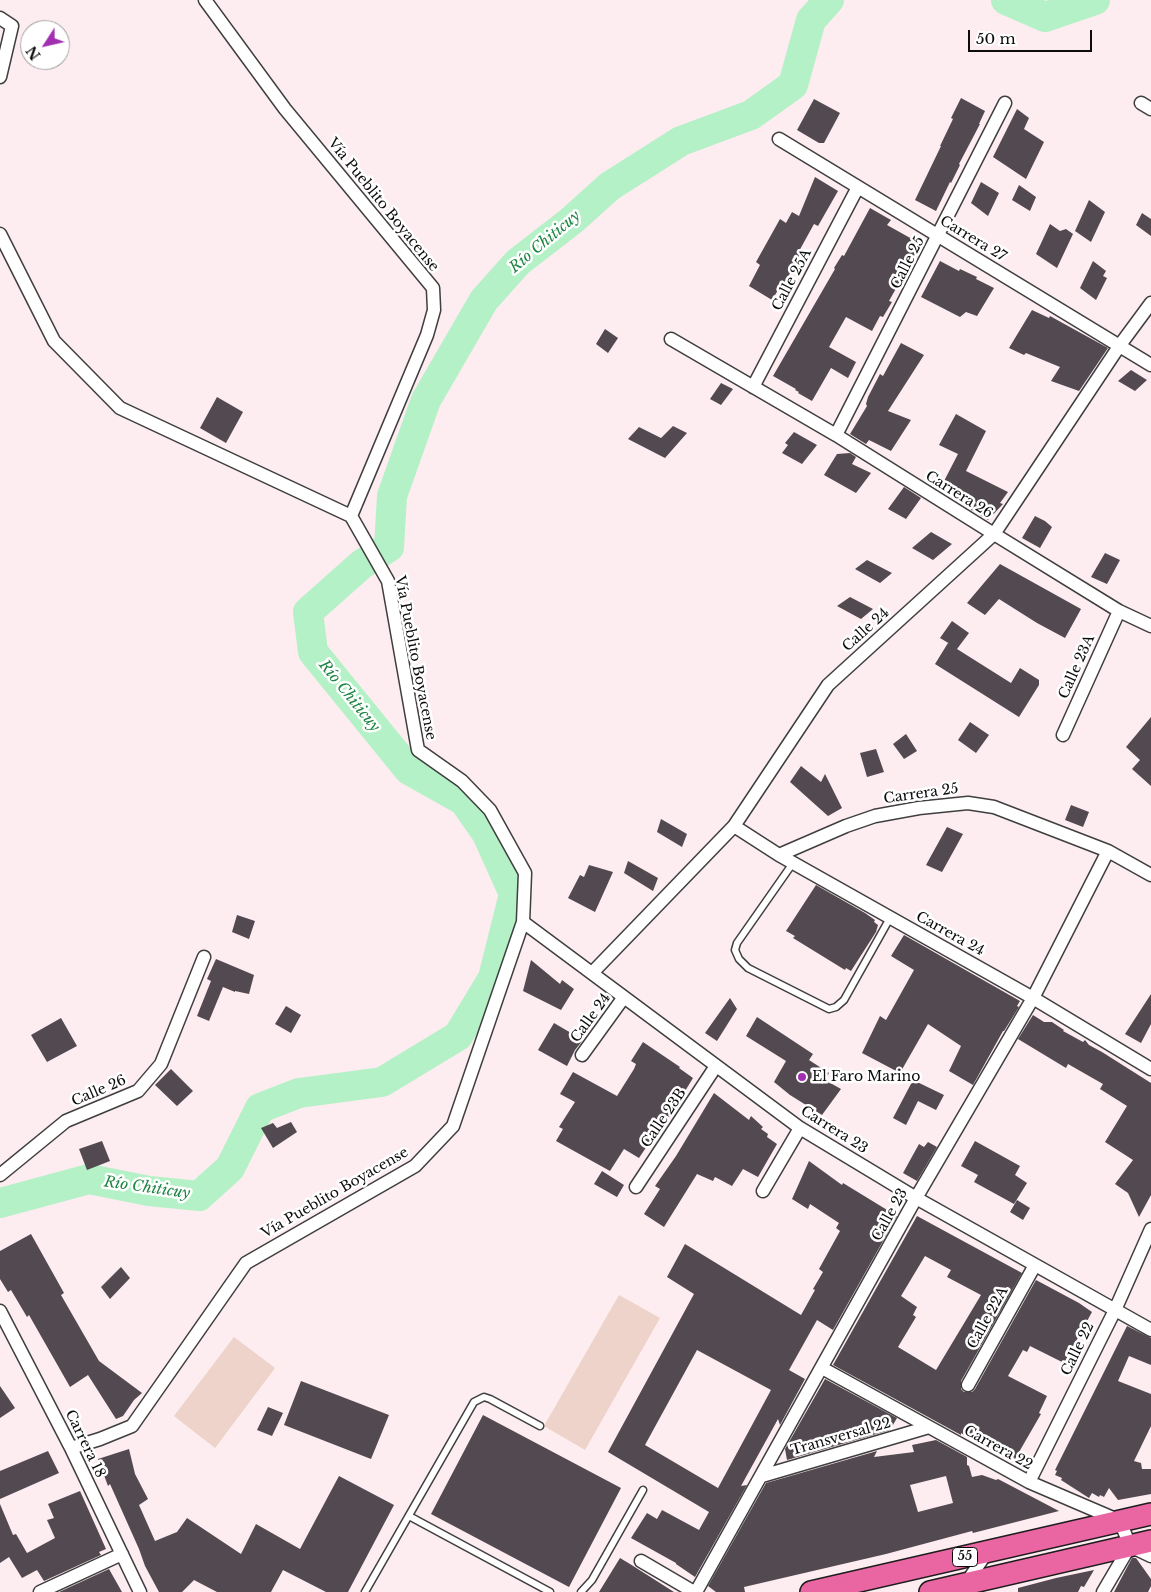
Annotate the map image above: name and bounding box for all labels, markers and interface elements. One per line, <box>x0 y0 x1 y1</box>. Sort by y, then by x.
north arrow <box>20 20 70 70</box>
scale bar <box>971 20 1095 52</box>
text: 50 m <box>976 29 1016 48</box>
text: N <box>22 42 45 64</box>
street label: Vía Pueblito Boyacense <box>324 135 442 275</box>
water label: Río Chiticuy <box>506 207 584 277</box>
street label: Carrera 27 <box>937 213 1009 265</box>
street label: Calle 25 <box>888 234 928 292</box>
street label: Calle 25A <box>769 246 815 314</box>
street label: Carrera 26 <box>922 468 996 522</box>
street label: Vía Pueblito Boyacense <box>391 575 439 741</box>
street label: Calle 24 <box>839 605 893 655</box>
street label: Calle 23A <box>1055 632 1099 702</box>
water label: Río Chiticuy <box>315 657 383 735</box>
street label: Carrera 25 <box>883 780 959 808</box>
street label: Carrera 24 <box>913 908 987 960</box>
street label: Calle 24 <box>567 990 615 1046</box>
place label: El Faro Marino <box>812 1069 920 1085</box>
marker: El Faro Marino <box>796 1071 808 1083</box>
street label: Calle 26 <box>69 1072 129 1110</box>
street label: Calle 23B <box>638 1085 690 1151</box>
street label: Carrera 23 <box>797 1103 871 1157</box>
street label: Vía Pueblito Boyacense <box>259 1144 411 1242</box>
water label: Río Chiticuy <box>103 1173 191 1203</box>
street label: Calle 23 <box>869 1186 911 1244</box>
street label: Calle 22A <box>964 1284 1012 1352</box>
street label: Calle 22 <box>1058 1320 1098 1378</box>
street label: Carrera 18 <box>61 1407 109 1481</box>
street label: Transversal 22 <box>789 1415 893 1459</box>
street label: Carrera 22 <box>961 1422 1035 1474</box>
road number: 55 <box>952 1548 978 1566</box>

